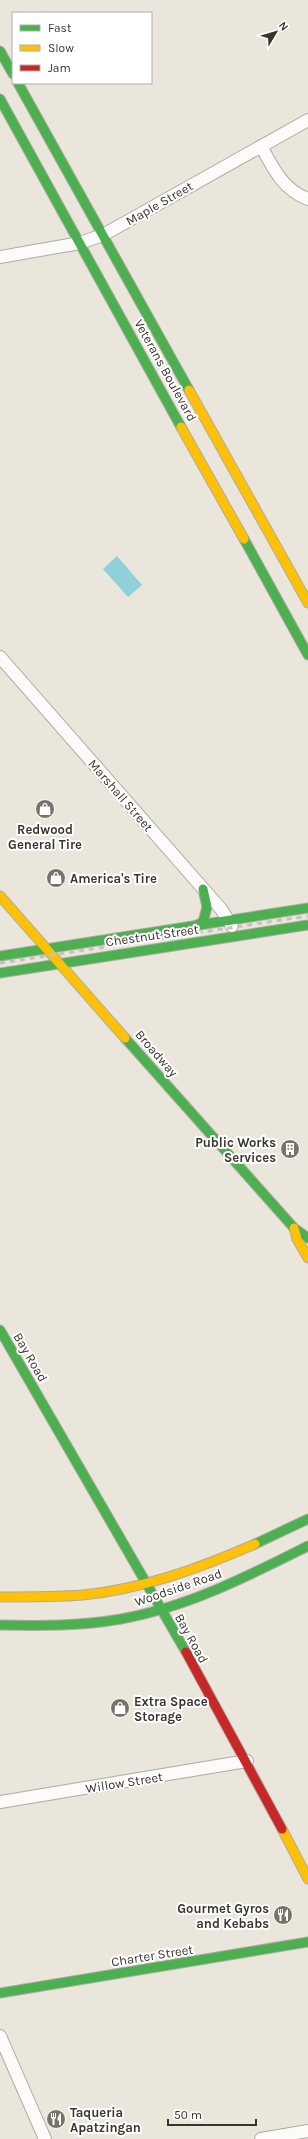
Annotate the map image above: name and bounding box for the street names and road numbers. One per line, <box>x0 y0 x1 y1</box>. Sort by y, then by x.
street label: Maple Street <box>123 178 196 229</box>
street label: Veterans Boulevard <box>131 317 200 424</box>
street label: Marshall Street <box>85 756 156 835</box>
street label: Chestnut Street <box>105 922 200 949</box>
street label: Broadway <box>132 1027 181 1080</box>
street label: Bay Road <box>10 1330 51 1385</box>
street label: Woodside Road <box>133 1566 224 1609</box>
street label: Bay Road <box>172 1611 211 1666</box>
street label: Willow Street <box>84 1769 164 1796</box>
street label: Charter Street <box>110 1942 194 1969</box>

